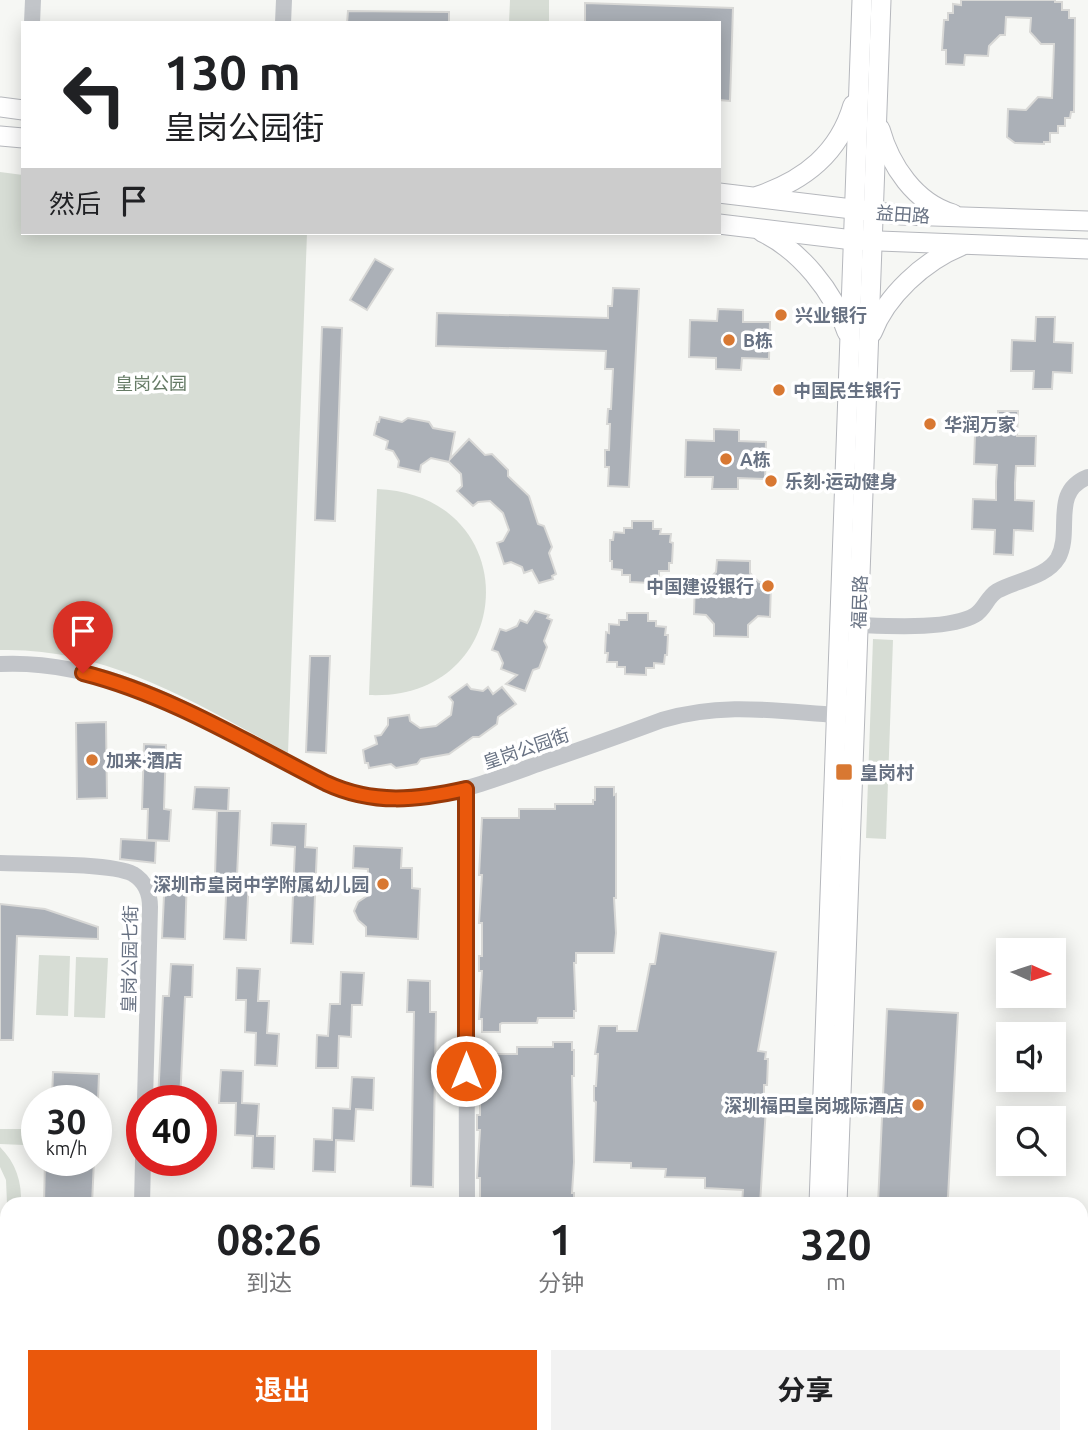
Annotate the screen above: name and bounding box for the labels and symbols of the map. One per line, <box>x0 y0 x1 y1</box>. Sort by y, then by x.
street label: 益田路 <box>875 202 931 226</box>
place label: 兴业银行 <box>795 305 867 325</box>
marker: 兴业银行 <box>773 307 789 323</box>
place label: B栋 <box>743 330 773 350</box>
marker: B栋 <box>721 332 737 348</box>
park label: 皇岗公园 <box>115 373 187 393</box>
place label: 中国民生银行 <box>793 380 901 400</box>
marker: 中国民生银行 <box>771 382 787 398</box>
place label: 华润万家 <box>944 414 1016 434</box>
marker: 华润万家 <box>922 416 938 432</box>
place label: A栋 <box>740 449 771 469</box>
marker: A栋 <box>718 451 734 467</box>
place label: 乐刻·运动健身 <box>785 471 897 491</box>
marker: 乐刻·运动健身 <box>763 473 779 489</box>
street label: 福民路 <box>848 575 870 629</box>
place label: 中国建设银行 <box>646 576 754 596</box>
marker: 中国建设银行 <box>760 578 776 594</box>
pin <box>53 601 113 673</box>
street label: 皇岗公园街 <box>480 724 572 772</box>
place label: 加来·酒店 <box>106 750 182 770</box>
marker: 加来·酒店 <box>84 752 100 768</box>
marker: 皇岗村 <box>834 762 854 782</box>
place label: 皇岗村 <box>860 762 914 782</box>
place label: 深圳市皇岗中学附属幼儿园 <box>153 874 369 894</box>
marker: 深圳市皇岗中学附属幼儿园 <box>375 876 391 892</box>
street label: 皇岗公园七街 <box>118 905 140 1013</box>
north arrow <box>996 938 1066 1008</box>
position arrow <box>429 1034 503 1108</box>
speed limit sign: 40 <box>126 1085 217 1176</box>
place label: 深圳福田皇岗城际酒店 <box>724 1095 904 1115</box>
marker: 深圳福田皇岗城际酒店 <box>910 1097 926 1113</box>

